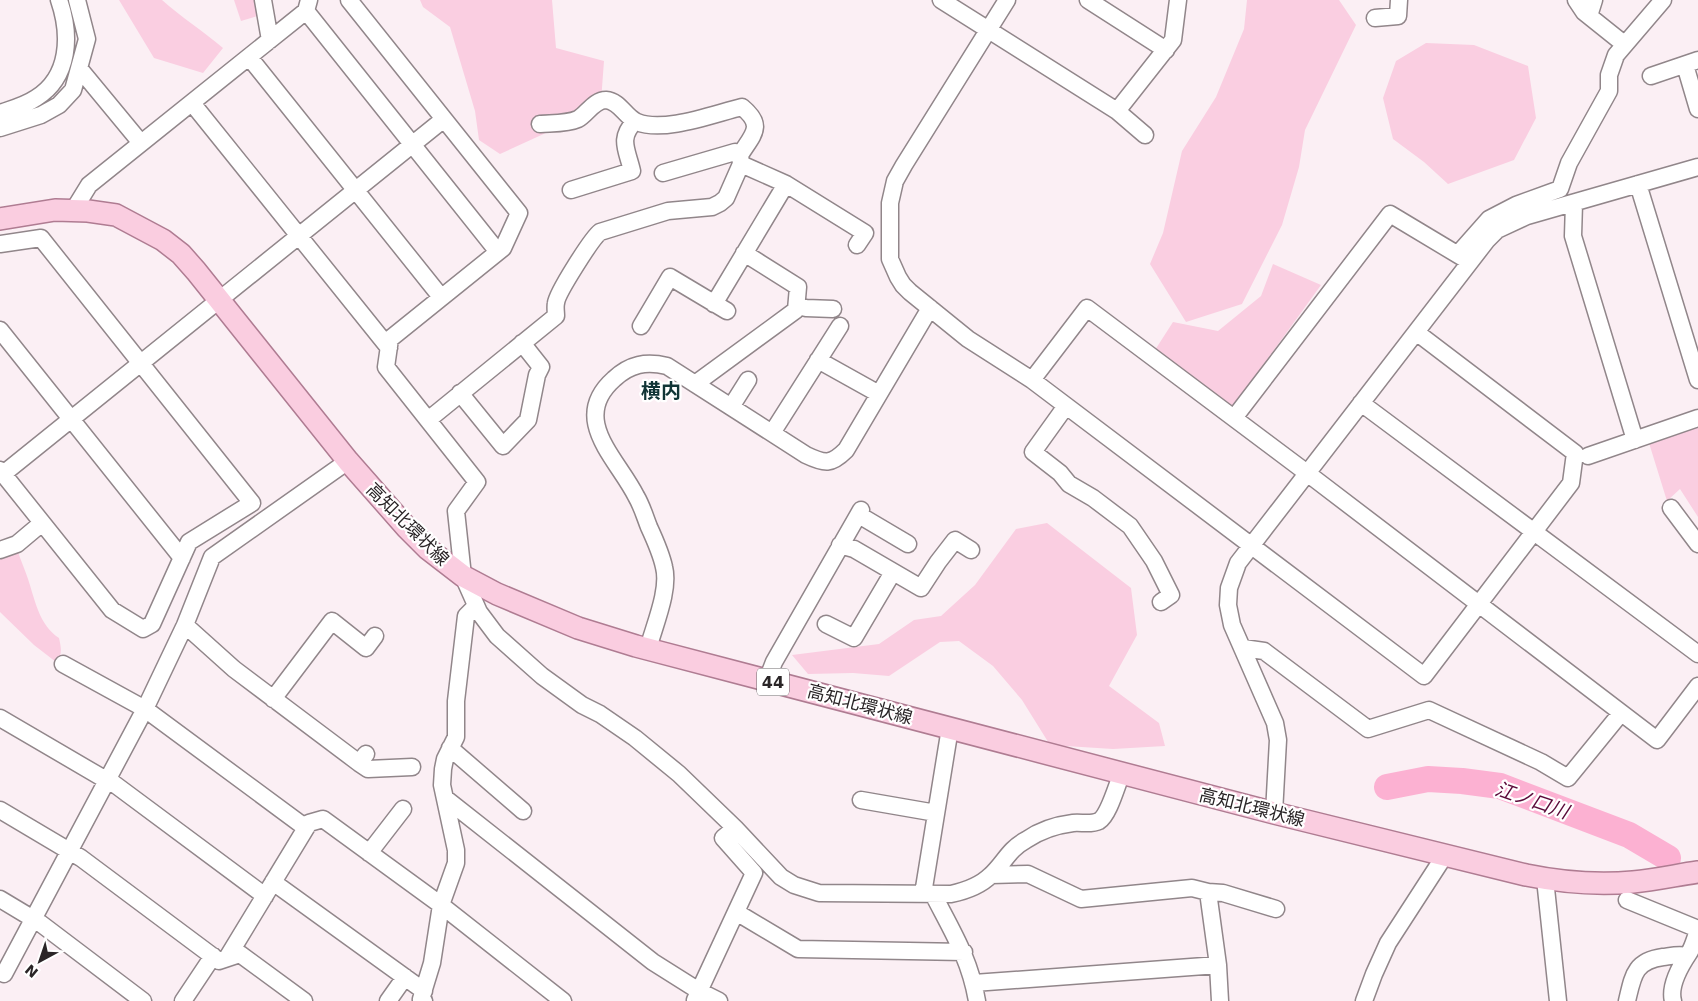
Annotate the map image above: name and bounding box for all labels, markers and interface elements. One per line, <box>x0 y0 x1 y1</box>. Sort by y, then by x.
district label: 横内 <box>641 379 681 403</box>
street label: 高知北環状線 <box>362 478 454 570</box>
road number: 44 <box>757 669 789 696</box>
street label: 高知北環状線 <box>805 680 915 728</box>
water label: 江ノ口川 <box>1492 777 1573 823</box>
street label: 高知北環状線 <box>1197 784 1307 830</box>
north arrow <box>15 936 65 986</box>
text: N <box>22 961 41 981</box>

